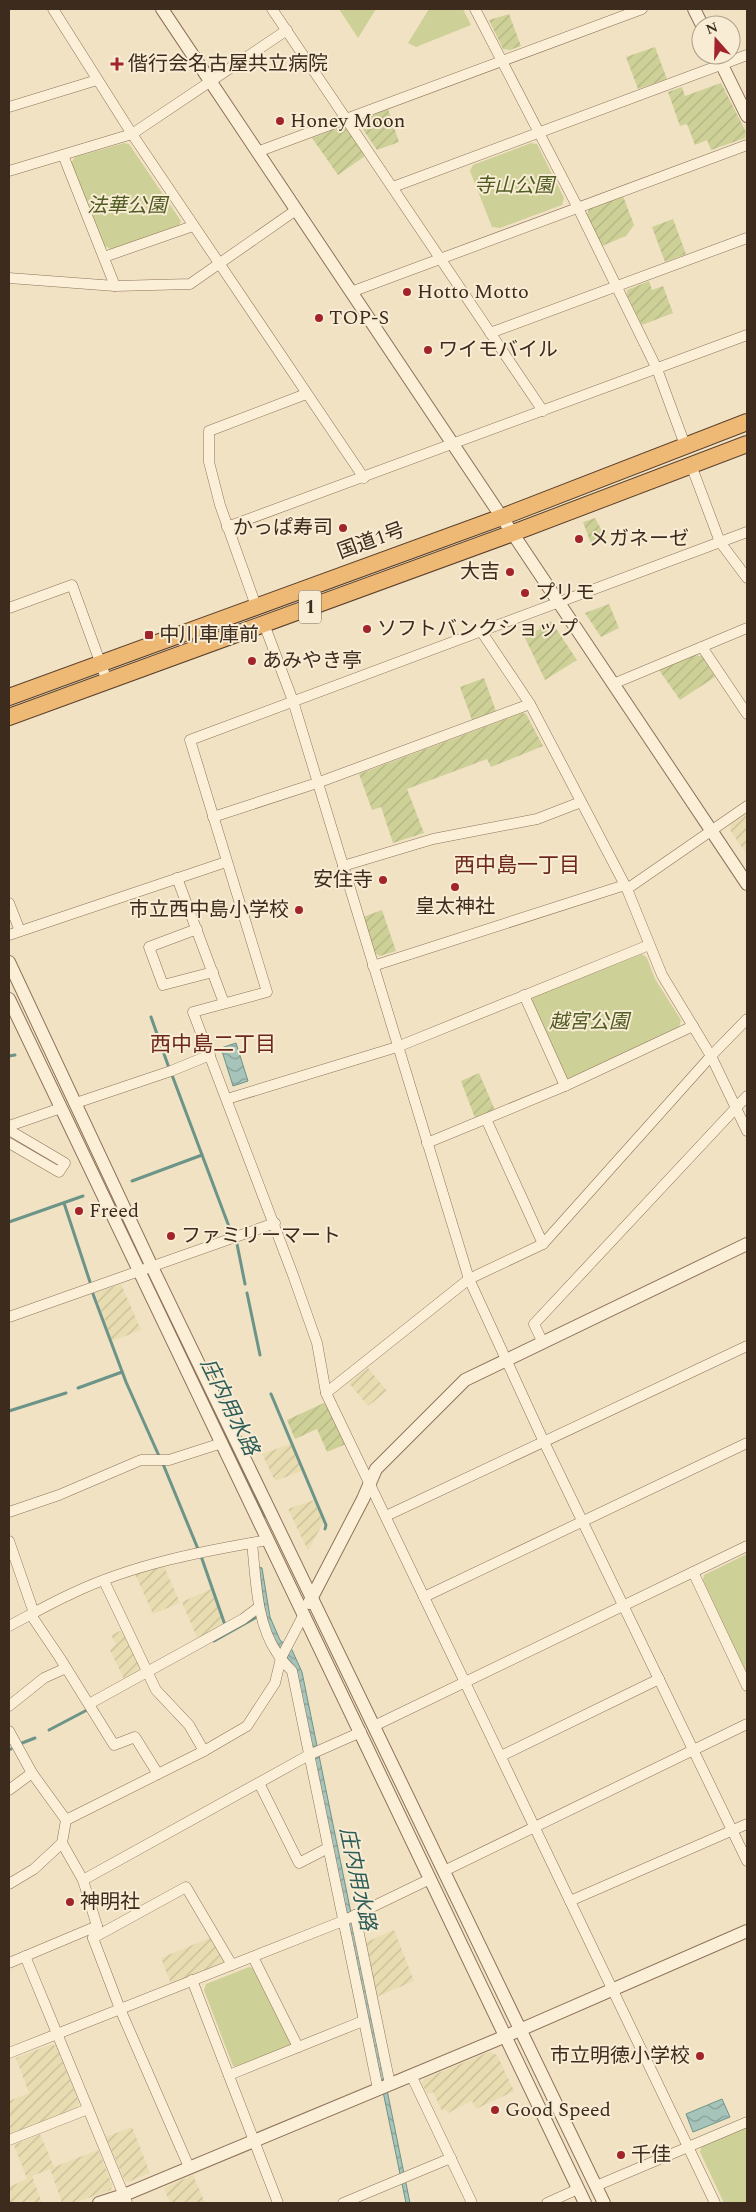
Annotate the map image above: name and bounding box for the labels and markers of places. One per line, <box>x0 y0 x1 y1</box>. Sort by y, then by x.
place label: 偕行会名古屋共立病院 <box>128 49 328 79</box>
marker: 偕行会名古屋共立病院 <box>110 57 124 71</box>
place label: Honey Moon <box>290 106 405 136</box>
marker: Honey Moon <box>274 115 286 127</box>
place label: Hotto Motto <box>417 277 529 307</box>
marker: Hotto Motto <box>401 286 413 298</box>
place label: TOP-S <box>329 303 389 333</box>
marker: TOP-S <box>313 312 325 324</box>
place label: ワイモバイル <box>438 335 558 365</box>
marker: ワイモバイル <box>422 344 434 356</box>
place label: かっぱ寿司 <box>233 513 333 543</box>
marker: かっぱ寿司 <box>337 522 349 534</box>
place label: メガネーゼ <box>589 524 689 554</box>
marker: メガネーゼ <box>573 533 585 545</box>
place label: 大吉 <box>460 557 500 587</box>
marker: 大吉 <box>504 566 516 578</box>
place label: プリモ <box>535 578 595 608</box>
marker: プリモ <box>519 587 531 599</box>
place label: ソフトバンクショップ <box>377 614 578 644</box>
place label: 中川車庫前 <box>159 620 259 650</box>
marker: ソフトバンクショップ <box>361 623 373 635</box>
marker: 中川車庫前 <box>143 629 155 641</box>
place label: あみやき亭 <box>262 646 362 676</box>
marker: あみやき亭 <box>246 655 258 667</box>
place label: 安住寺 <box>313 865 373 895</box>
marker: 安住寺 <box>377 874 389 886</box>
marker: 皇太神社 <box>449 881 461 893</box>
place label: 皇太神社 <box>415 892 495 922</box>
place label: 市立西中島小学校 <box>129 895 289 925</box>
marker: 市立西中島小学校 <box>293 904 305 916</box>
place label: Freed <box>89 1196 139 1226</box>
marker: Freed <box>73 1205 85 1217</box>
place label: ファミリーマート <box>181 1221 341 1251</box>
marker: ファミリーマート <box>165 1230 177 1242</box>
place label: 神明社 <box>80 1887 140 1917</box>
marker: 神明社 <box>64 1896 76 1908</box>
place label: 市立明徳小学校 <box>550 2041 690 2071</box>
marker: 市立明徳小学校 <box>694 2050 706 2062</box>
place label: Good Speed <box>505 2095 611 2125</box>
marker: Good Speed <box>489 2104 501 2116</box>
place label: 千佳 <box>631 2140 671 2170</box>
marker: 千佳 <box>615 2149 627 2161</box>

